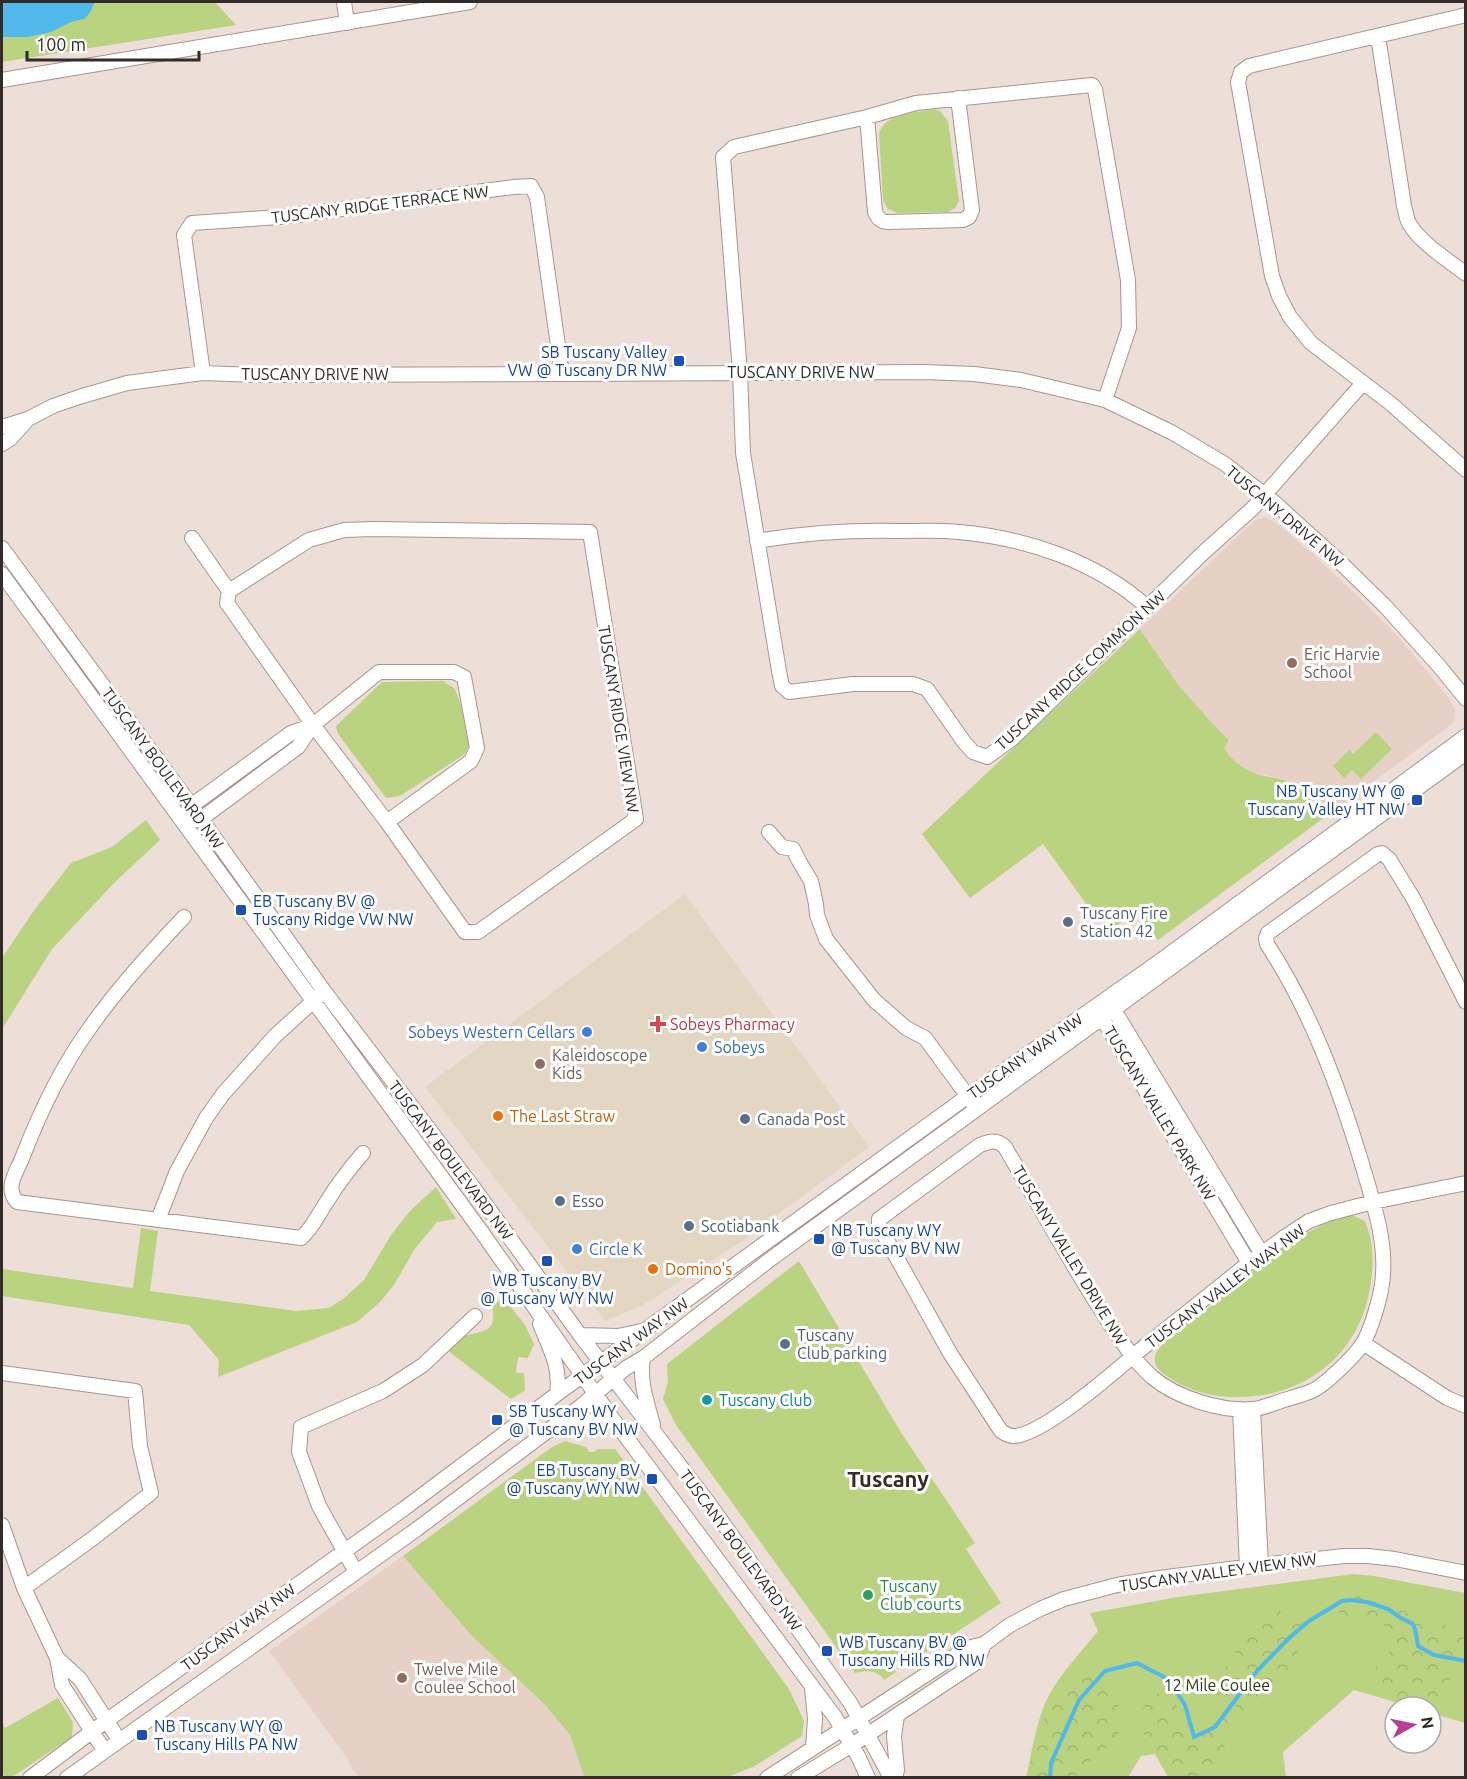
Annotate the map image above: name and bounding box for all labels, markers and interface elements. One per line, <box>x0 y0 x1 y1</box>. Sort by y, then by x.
scale bar <box>27 24 200 62</box>
text: 100 m <box>36 34 86 54</box>
street label: TUSCANY RIDGE TERRACE NW <box>270 182 490 226</box>
place label: SB Tuscany Valley VW @ Tuscany DR NW <box>508 343 667 379</box>
marker: SB Tuscany Valley VW @ Tuscany DR NW <box>672 354 686 368</box>
street label: TUSCANY DRIVE NW <box>727 363 875 381</box>
street label: TUSCANY DRIVE NW <box>241 365 389 383</box>
street label: TUSCANY DRIVE NW <box>1223 462 1347 570</box>
street label: TUSCANY RIDGE COMMON NW <box>991 586 1169 753</box>
street label: TUSCANY RIDGE VIEW NW <box>595 624 643 814</box>
place label: Eric Harvie School <box>1304 645 1380 681</box>
marker: Eric Harvie School <box>1285 656 1299 670</box>
street label: TUSCANY BOULEVARD NW <box>99 684 228 852</box>
place label: NB Tuscany WY @ Tuscany Valley HT NW <box>1248 782 1405 818</box>
marker: NB Tuscany WY @ Tuscany Valley HT NW <box>1410 793 1424 807</box>
place label: EB Tuscany BV @ Tuscany Ridge VW NW <box>253 892 414 928</box>
marker: EB Tuscany BV @ Tuscany Ridge VW NW <box>234 903 248 917</box>
place label: Tuscany Fire Station 42 <box>1080 904 1168 940</box>
marker: Tuscany Fire Station 42 <box>1061 915 1075 929</box>
street label: TUSCANY WAY NW <box>964 1009 1086 1102</box>
place label: Sobeys Pharmacy <box>670 1015 795 1033</box>
marker: Sobeys Pharmacy <box>651 1017 665 1031</box>
place label: Sobeys Western Cellars <box>408 1023 575 1041</box>
street label: TUSCANY VALLEY PARK NW <box>1101 1023 1219 1204</box>
marker: Sobeys Western Cellars <box>580 1025 594 1039</box>
place label: Sobeys <box>714 1038 765 1056</box>
marker: Sobeys <box>695 1040 709 1054</box>
place label: Kaleidoscope Kids <box>552 1046 647 1082</box>
marker: Kaleidoscope Kids <box>533 1057 547 1071</box>
street label: TUSCANY BOULEVARD NW <box>385 1077 517 1243</box>
place label: The Last Straw <box>510 1107 616 1125</box>
marker: The Last Straw <box>491 1109 505 1123</box>
place label: Canada Post <box>757 1110 846 1128</box>
marker: Canada Post <box>738 1112 752 1126</box>
street label: TUSCANY VALLEY DRIVE NW <box>1009 1162 1131 1348</box>
place label: Esso <box>572 1192 604 1210</box>
marker: Esso <box>553 1194 567 1208</box>
place label: Scotiabank <box>701 1217 779 1235</box>
marker: Scotiabank <box>682 1219 696 1233</box>
street label: TUSCANY VALLEY WAY NW <box>1142 1220 1308 1352</box>
place label: NB Tuscany WY @ Tuscany BV NW <box>831 1221 961 1257</box>
marker: NB Tuscany WY @ Tuscany BV NW <box>812 1232 826 1246</box>
place label: Circle K <box>589 1240 643 1258</box>
marker: Circle K <box>570 1242 584 1256</box>
marker: WB Tuscany BV @ Tuscany WY NW <box>540 1254 554 1268</box>
place label: Domino's <box>665 1260 732 1278</box>
marker: Domino's <box>646 1262 660 1276</box>
place label: WB Tuscany BV @ Tuscany WY NW <box>480 1271 614 1307</box>
street label: TUSCANY WAY NW <box>571 1294 692 1388</box>
place label: Tuscany Club parking <box>797 1326 887 1362</box>
marker: Tuscany Club parking <box>778 1337 792 1351</box>
place label: Tuscany Club <box>719 1391 812 1409</box>
marker: Tuscany Club <box>700 1393 714 1407</box>
place label: SB Tuscany WY @ Tuscany BV NW <box>509 1402 639 1438</box>
marker: SB Tuscany WY @ Tuscany BV NW <box>490 1413 504 1427</box>
place label: EB Tuscany BV @ Tuscany WY NW <box>506 1461 640 1497</box>
street label: TUSCANY BOULEVARD NW <box>677 1466 806 1634</box>
district label: Tuscany <box>847 1466 929 1491</box>
marker: EB Tuscany BV @ Tuscany WY NW <box>645 1472 659 1486</box>
street label: TUSCANY VALLEY VIEW NW <box>1118 1549 1318 1595</box>
place label: Tuscany Club courts <box>880 1577 961 1613</box>
street label: TUSCANY WAY NW <box>178 1580 299 1674</box>
marker: Tuscany Club courts <box>861 1588 875 1602</box>
place label: WB Tuscany BV @ Tuscany Hills RD NW <box>839 1633 985 1669</box>
marker: WB Tuscany BV @ Tuscany Hills RD NW <box>820 1644 834 1658</box>
place label: Twelve Mile Coulee School <box>414 1660 516 1696</box>
marker: Twelve Mile Coulee School <box>395 1671 409 1685</box>
park label: 12 Mile Coulee <box>1164 1676 1270 1694</box>
north arrow <box>1383 1695 1443 1755</box>
text: N <box>1418 1715 1438 1730</box>
place label: NB Tuscany WY @ Tuscany Hills PA NW <box>154 1717 298 1753</box>
marker: NB Tuscany WY @ Tuscany Hills PA NW <box>135 1728 149 1742</box>

